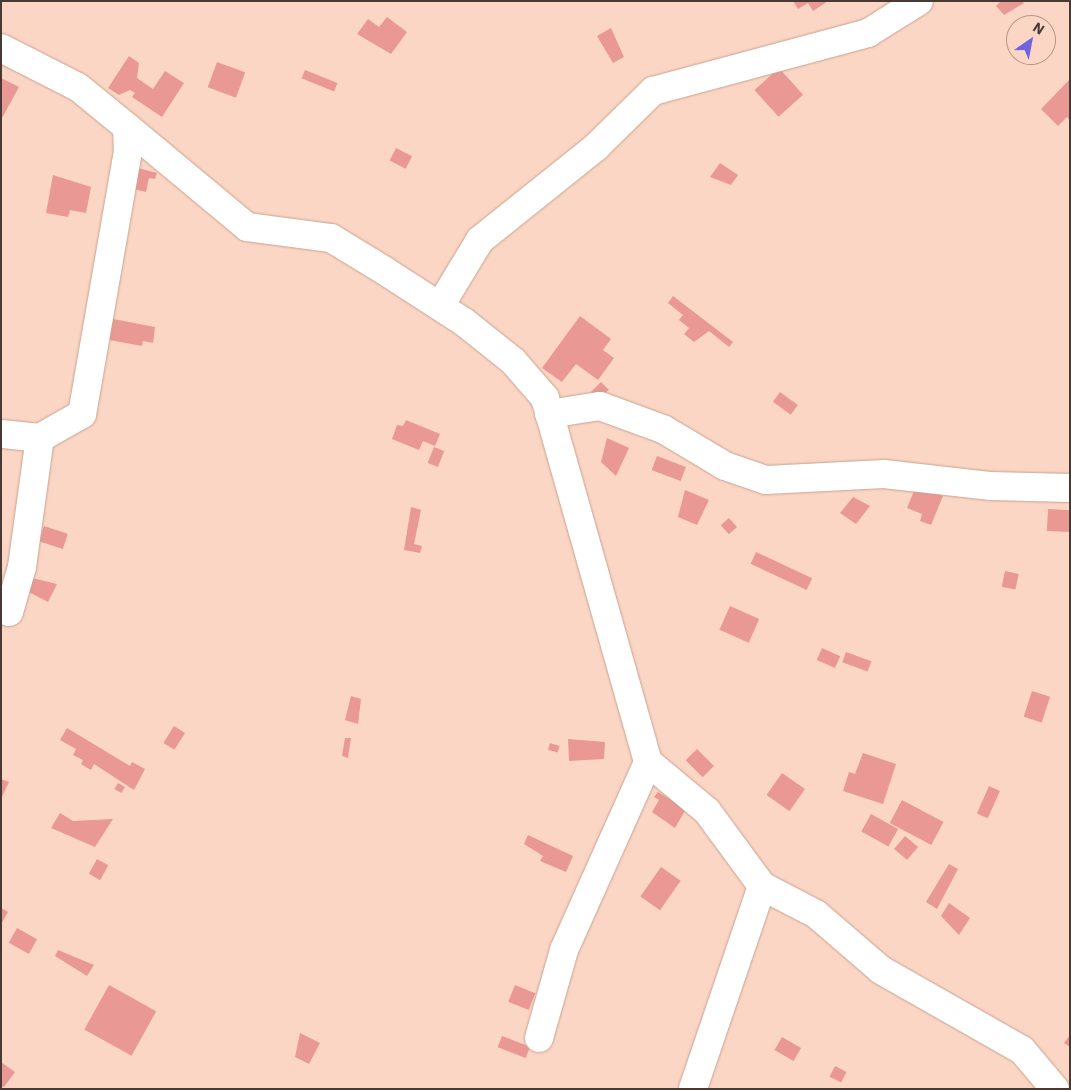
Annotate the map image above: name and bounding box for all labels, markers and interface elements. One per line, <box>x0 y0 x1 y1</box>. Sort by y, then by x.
north arrow <box>1006 15 1056 65</box>
text: N <box>1029 18 1048 39</box>

